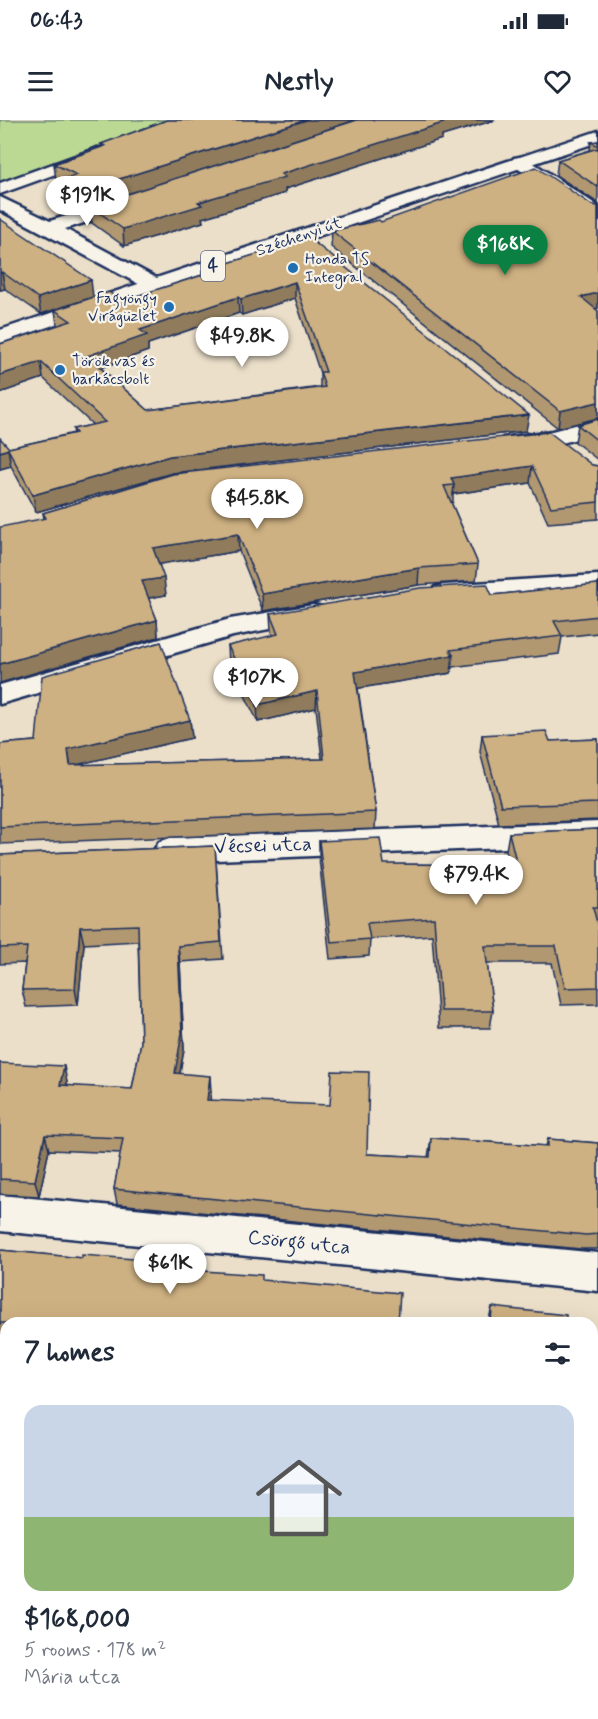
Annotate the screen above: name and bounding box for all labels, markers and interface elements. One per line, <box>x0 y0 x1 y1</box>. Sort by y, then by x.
text: 06:43 <box>30 7 82 35</box>
text: Nestly <box>264 64 334 99</box>
icon: menu <box>24 65 57 98</box>
icon: heart <box>541 65 574 98</box>
pin: $191K <box>45 176 129 227</box>
text: $191K <box>60 182 114 209</box>
street label: Széchenyi út <box>253 212 345 261</box>
pin: $168K <box>463 225 547 276</box>
text: $168K <box>477 231 533 258</box>
place label: Honda TS Integral <box>305 249 369 289</box>
road number: 4 <box>201 251 225 281</box>
marker: Honda TS Integral <box>286 261 300 275</box>
place label: Fagyöngy Virágüzlet <box>88 288 157 327</box>
marker: Fagyöngy Virágüzlet <box>162 300 176 314</box>
pin: $49.8K <box>193 317 291 368</box>
text: $49.8K <box>210 323 274 350</box>
place label: Török vas és barkácsbolt <box>72 351 155 390</box>
marker: Török vas és barkácsbolt <box>53 363 67 377</box>
pin: $45.8K <box>208 479 306 530</box>
text: $45.8K <box>225 485 289 512</box>
pin: $107K <box>214 658 298 709</box>
text: $107K <box>227 664 285 691</box>
street label: Vécsei utca <box>214 831 312 861</box>
pin: $79.4K <box>427 855 525 906</box>
text: $79.4K <box>443 861 509 888</box>
street label: Csörgő utca <box>246 1224 352 1264</box>
pin: $61K <box>134 1244 206 1295</box>
text: $61K <box>148 1250 192 1277</box>
text: 7 homes <box>24 1336 115 1370</box>
icon: filters <box>541 1337 574 1370</box>
icon: home <box>245 1444 353 1552</box>
text: $168,000 <box>24 1603 130 1637</box>
text: 5 rooms · 178 m² <box>24 1637 166 1664</box>
text: Mária utca <box>24 1664 121 1691</box>

